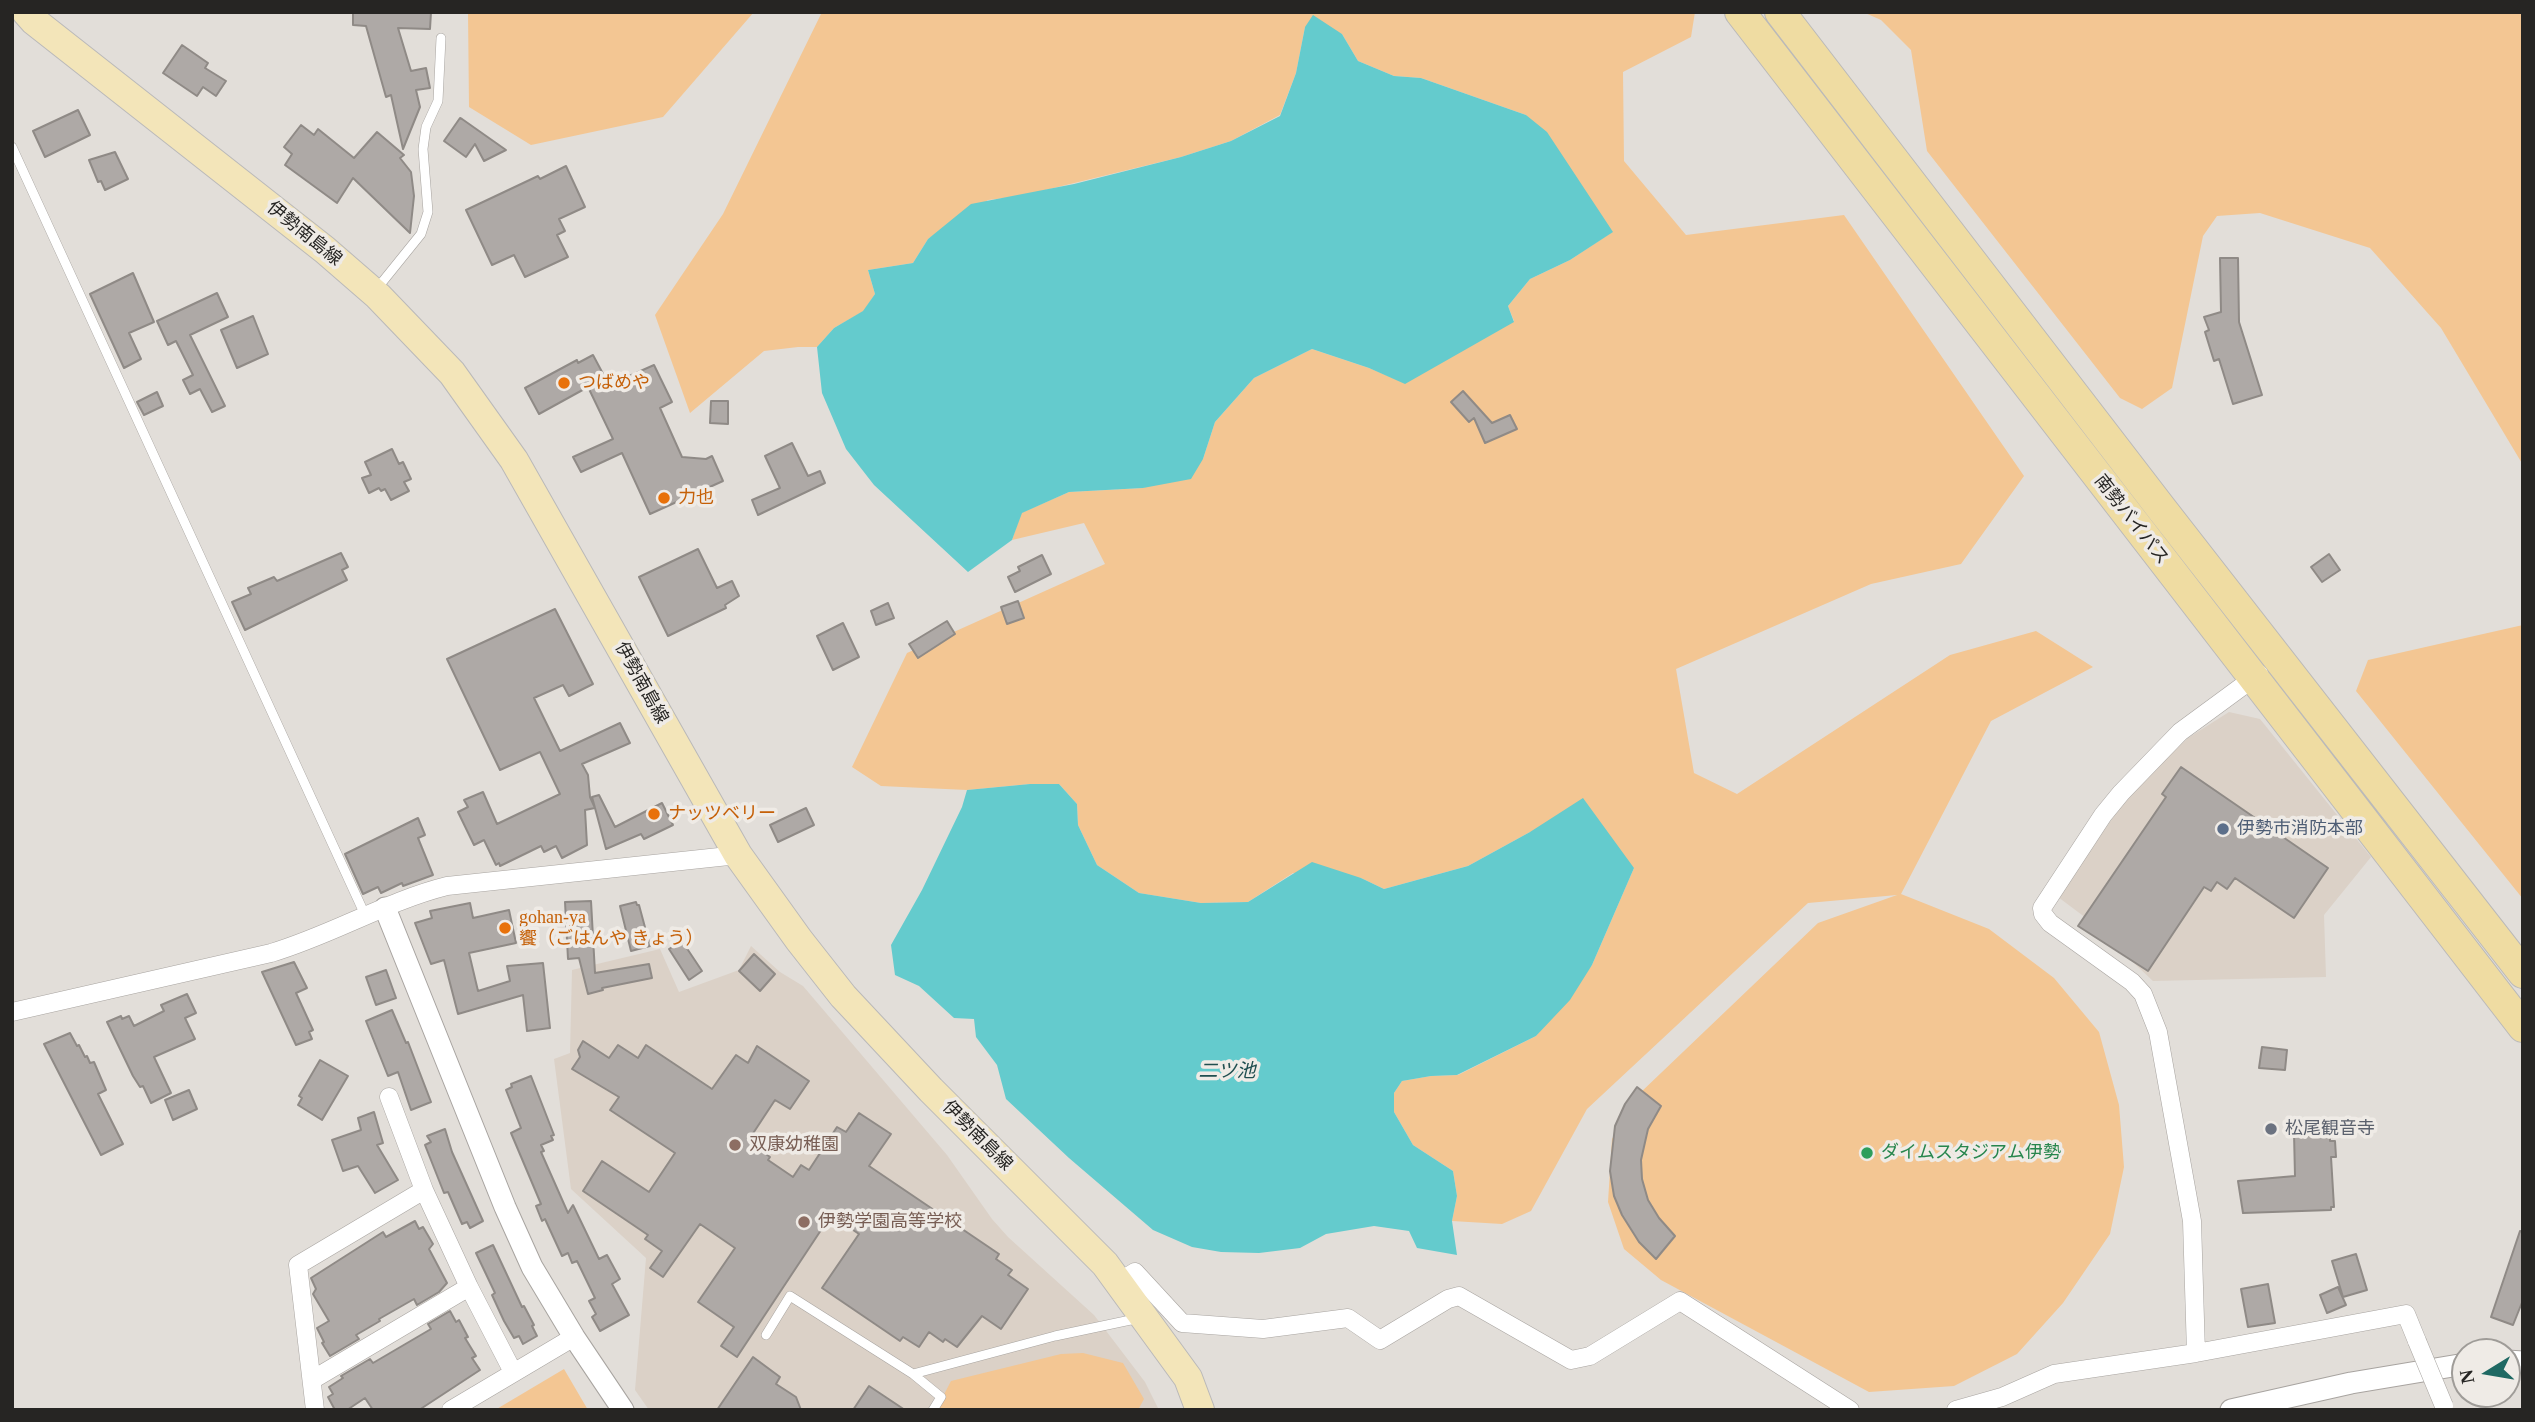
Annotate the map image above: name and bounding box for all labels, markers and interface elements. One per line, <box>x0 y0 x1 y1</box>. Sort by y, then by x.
street label: 伊勢南島線 <box>262 197 346 271</box>
place label: つばめや <box>578 372 650 394</box>
marker: つばめや <box>556 375 572 391</box>
street label: 南勢バイパス <box>2089 471 2173 569</box>
place label: 力也 <box>678 487 714 509</box>
marker: 力也 <box>656 490 672 506</box>
street label: 伊勢南島線 <box>610 638 672 728</box>
place label: ナッツベリー <box>668 803 776 825</box>
marker: ナッツベリー <box>646 806 662 822</box>
place label: 伊勢市消防本部 <box>2237 818 2363 840</box>
marker: 伊勢市消防本部 <box>2215 821 2231 837</box>
place label: gohan-ya 饗（ごはんや きょう） <box>519 907 703 950</box>
marker: gohan-ya 饗（ごはんや きょう） <box>497 920 513 936</box>
water label: 二ツ池 <box>1199 1061 1255 1083</box>
street label: 伊勢南島線 <box>938 1097 1016 1175</box>
place label: 松尾観音寺 <box>2285 1118 2375 1140</box>
marker: 松尾観音寺 <box>2263 1121 2279 1137</box>
place label: 双康幼稚園 <box>749 1134 839 1156</box>
marker: 双康幼稚園 <box>727 1137 743 1153</box>
place label: ダイムスタジアム伊勢 <box>1881 1142 2061 1164</box>
marker: ダイムスタジアム伊勢 <box>1859 1145 1875 1161</box>
place label: 伊勢学園高等学校 <box>818 1211 962 1233</box>
marker: 伊勢学園高等学校 <box>796 1214 812 1230</box>
north arrow <box>2451 1338 2521 1408</box>
text: N <box>2455 1368 2478 1385</box>

